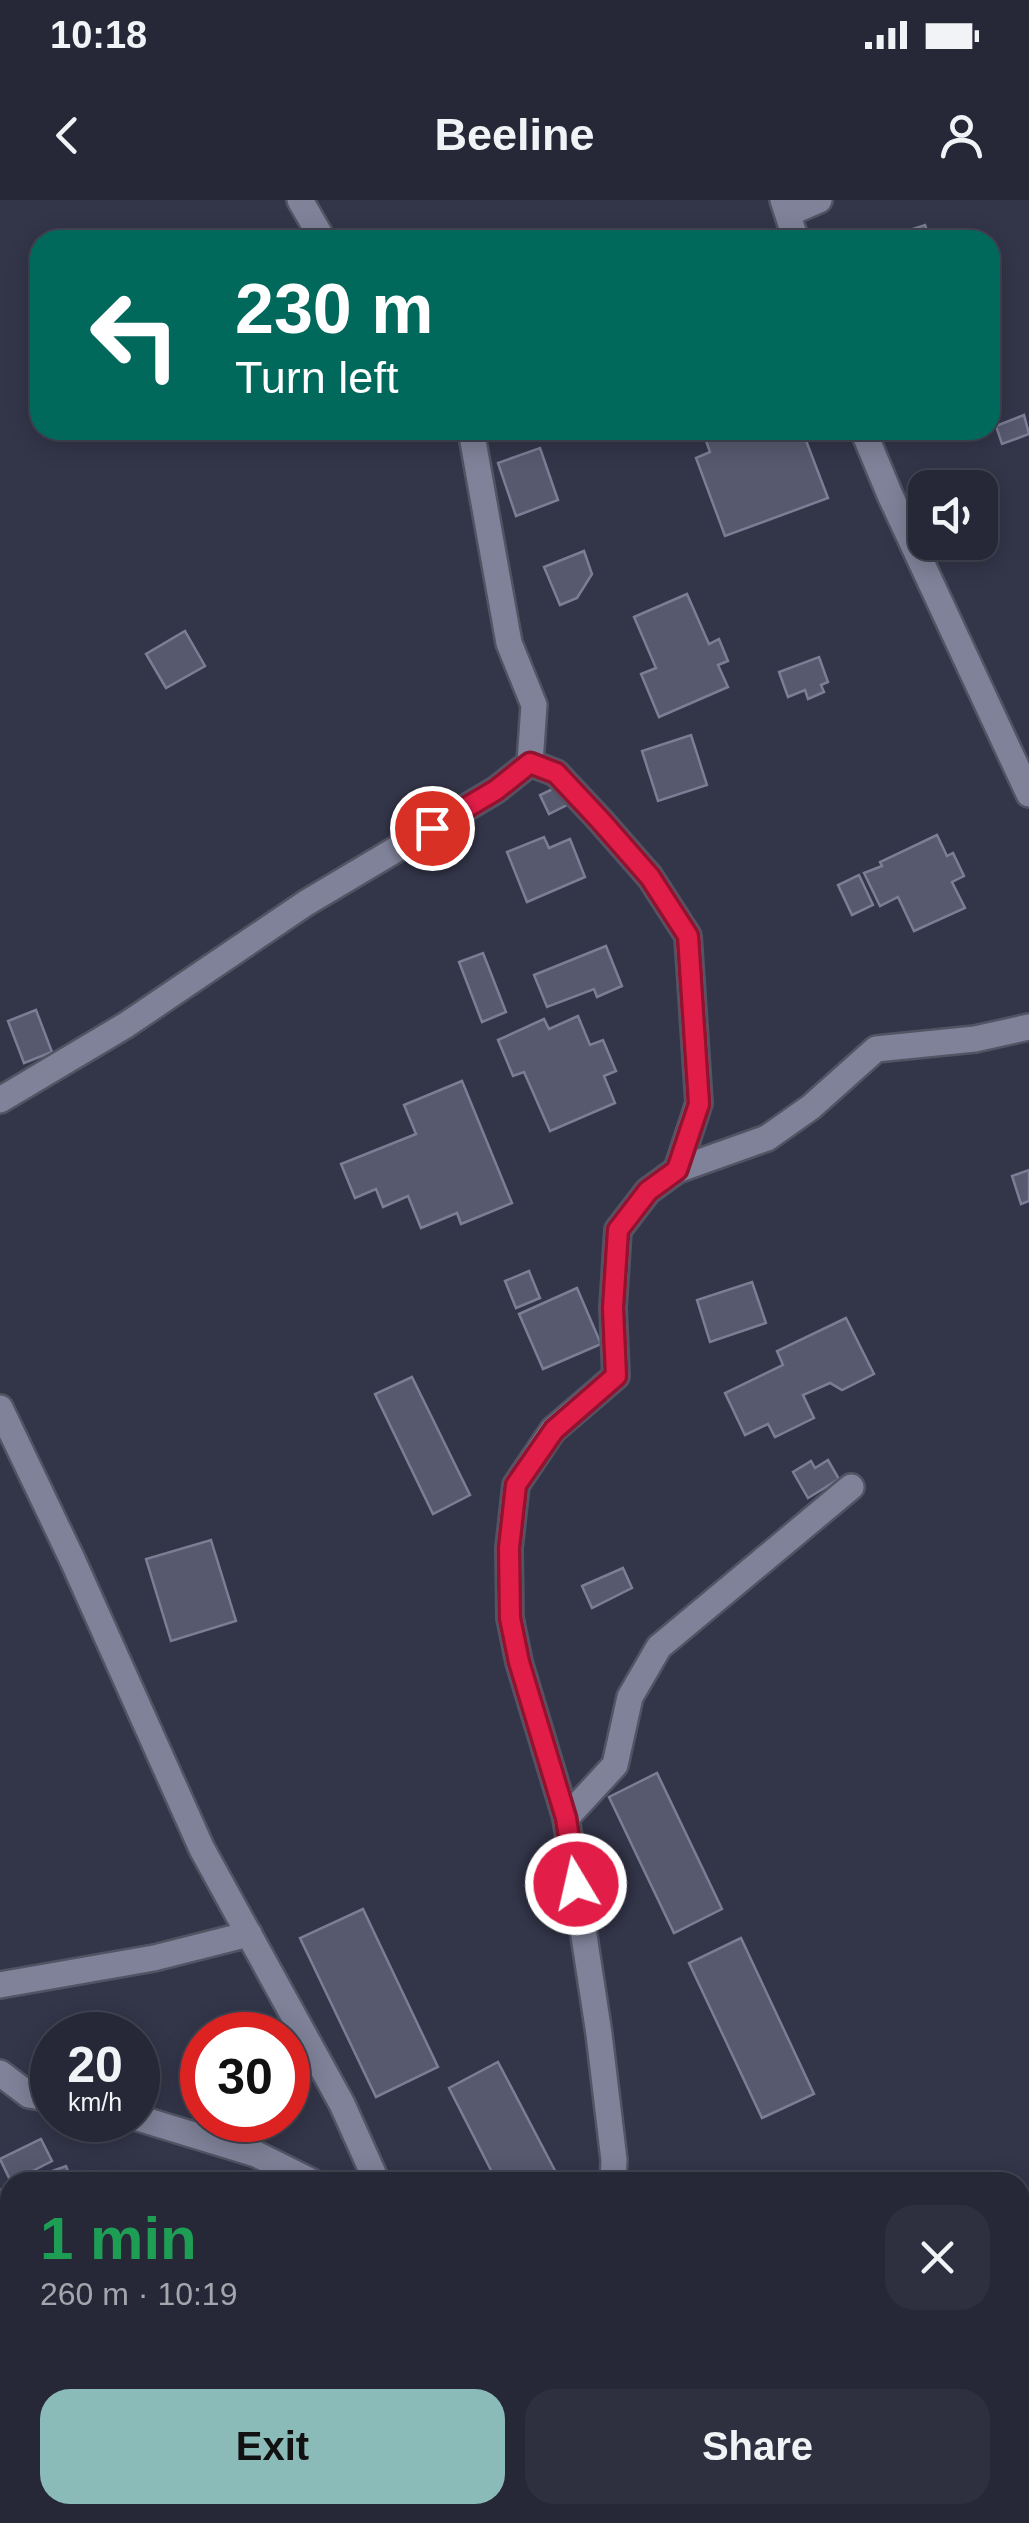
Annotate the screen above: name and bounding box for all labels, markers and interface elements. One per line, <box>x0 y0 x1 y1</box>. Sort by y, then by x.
text: 10:18 <box>50 14 147 56</box>
icon: back <box>40 108 95 163</box>
icon: person <box>934 108 989 163</box>
text: Beeline <box>434 109 595 160</box>
icon: left <box>70 270 200 400</box>
text: 230 m <box>235 270 433 348</box>
text: Turn left <box>235 352 398 403</box>
map controls <box>908 470 998 560</box>
button: sound <box>908 470 998 560</box>
pin <box>390 786 475 871</box>
icon: arrive <box>405 801 460 856</box>
position arrow <box>524 1832 628 1936</box>
speed limit sign: 30 <box>180 2012 310 2142</box>
text: 20 <box>67 2037 123 2093</box>
text: km/h <box>68 2088 122 2116</box>
text: 1 min <box>40 2205 197 2272</box>
button: close <box>885 2205 990 2310</box>
text: 260 m · 10:19 <box>40 2276 237 2312</box>
button: Exit <box>40 2389 505 2504</box>
button: Share <box>525 2389 990 2504</box>

